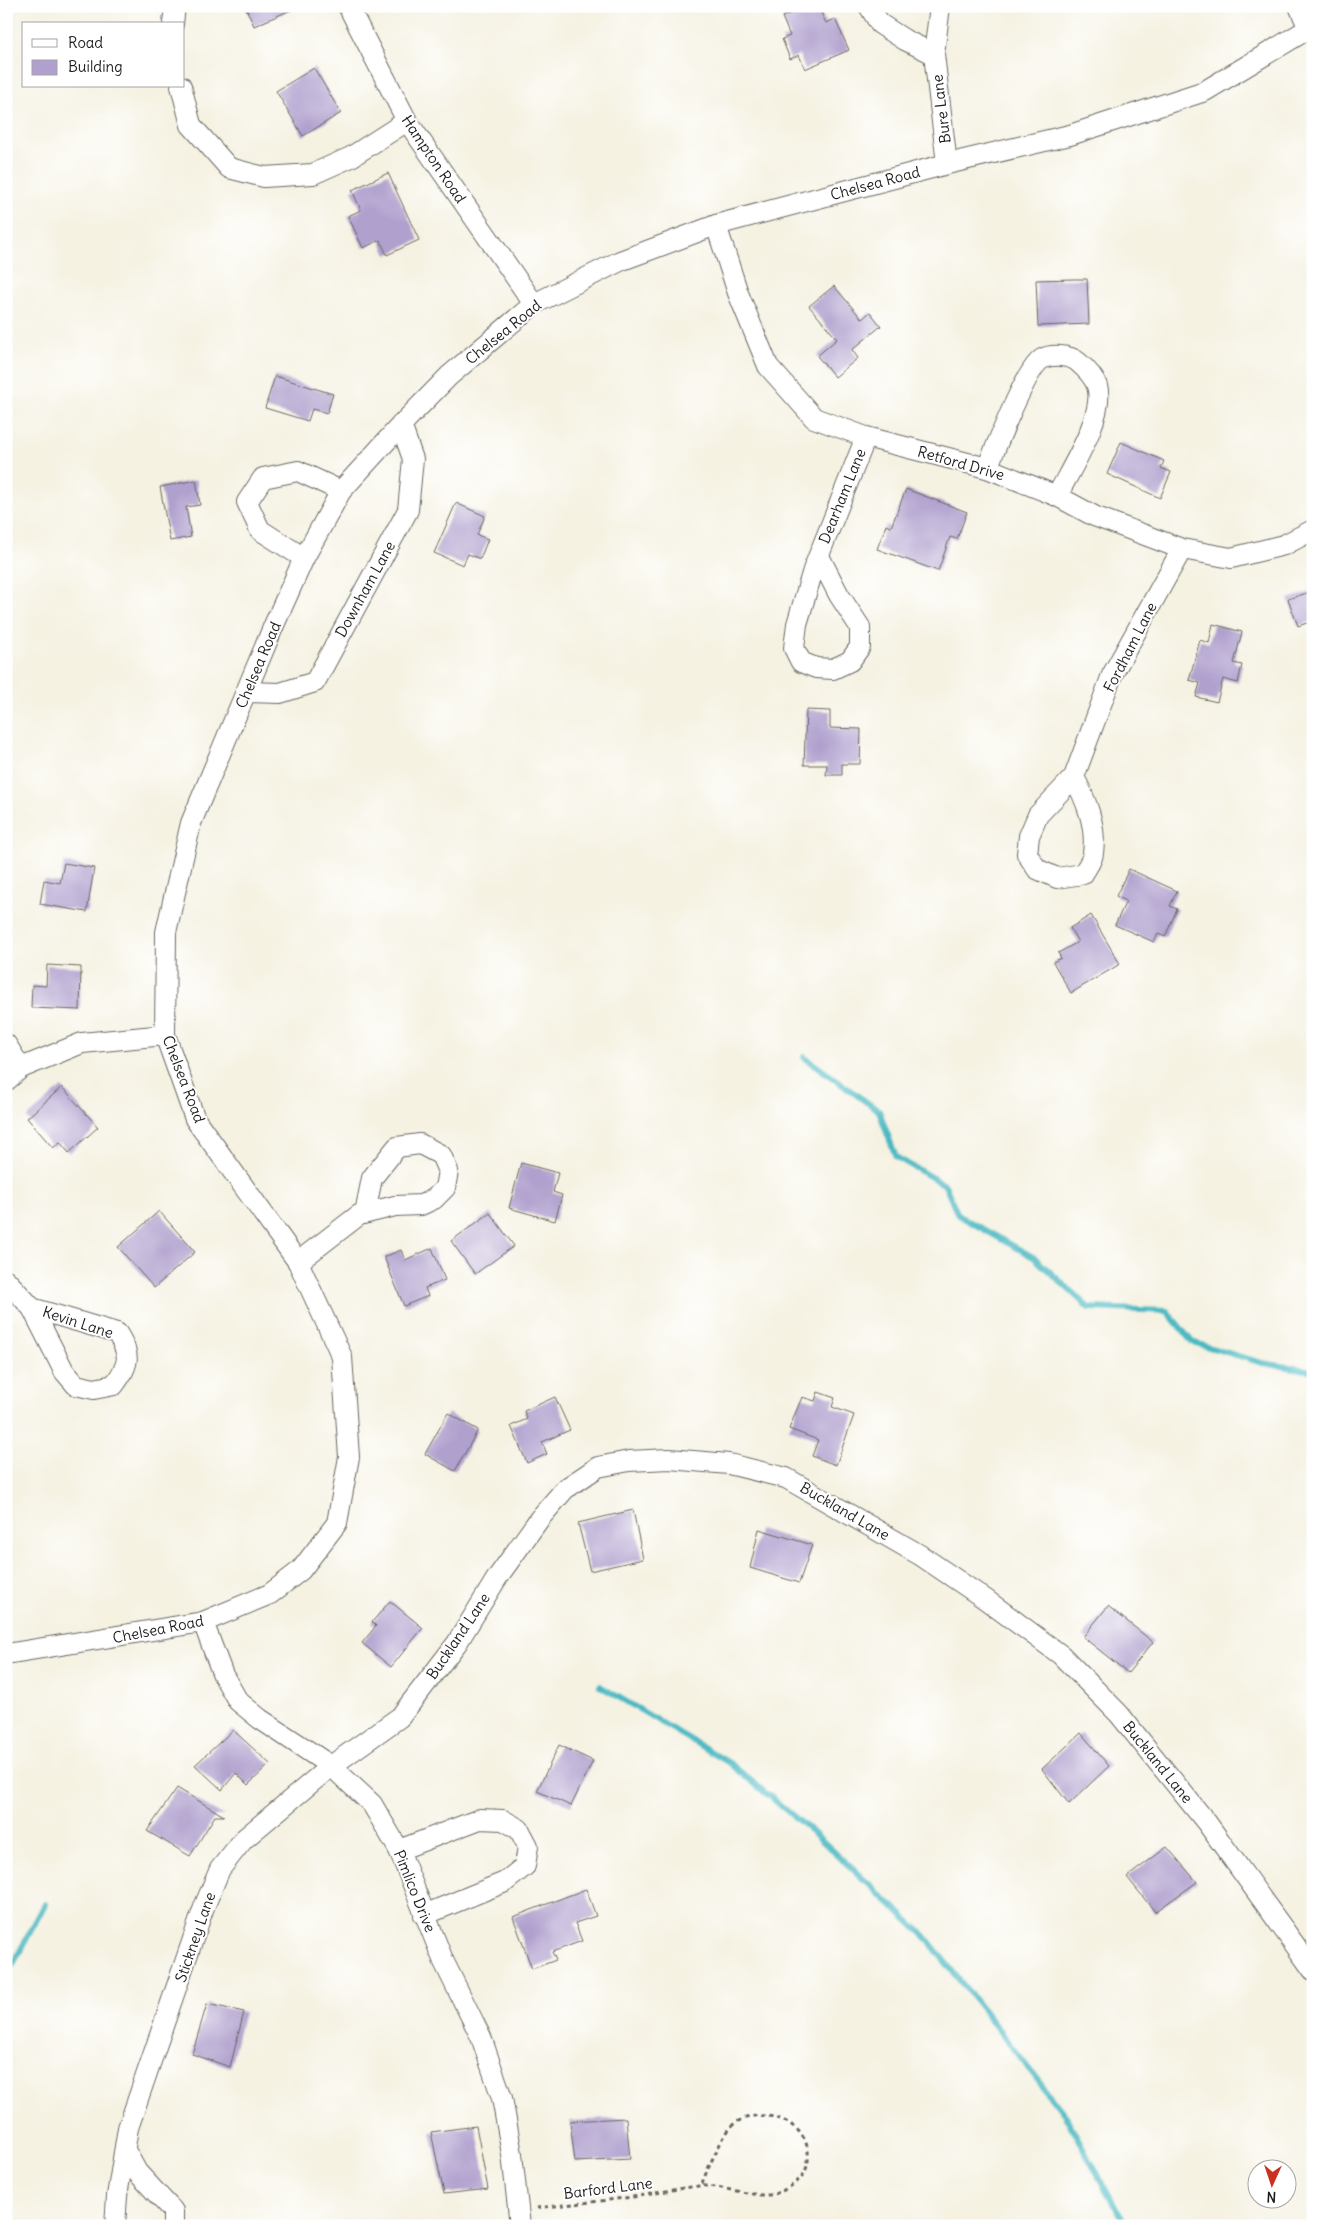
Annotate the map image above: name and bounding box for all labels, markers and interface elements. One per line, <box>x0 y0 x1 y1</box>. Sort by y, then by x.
legend <box>22 22 185 88</box>
text: Road <box>68 33 103 52</box>
text: Building <box>68 57 123 76</box>
street label: Bure Lane <box>927 73 955 145</box>
street label: Hampton Road <box>398 111 470 207</box>
street label: Chelsea Road <box>828 162 922 204</box>
street label: Chelsea Road <box>461 295 545 368</box>
street label: Retford Drive <box>915 442 1007 484</box>
street label: Dearham Lane <box>814 446 870 546</box>
street label: Downham Lane <box>331 538 399 640</box>
street label: Fordham Lane <box>1099 599 1161 695</box>
street label: Chelsea Road <box>231 619 285 711</box>
street label: Chelsea Road <box>159 1033 209 1126</box>
street label: Kevin Lane <box>40 1302 116 1342</box>
street label: Buckland Lane <box>797 1478 893 1544</box>
street label: Buckland Lane <box>422 1589 494 1683</box>
street label: Chelsea Road <box>111 1611 205 1647</box>
street label: Buckland Lane <box>1119 1717 1197 1807</box>
street label: Pimlico Drive <box>390 1847 440 1935</box>
street label: Stickney Lane <box>171 1889 219 1985</box>
north arrow <box>1246 2160 1296 2210</box>
street label: Barford Lane <box>562 2173 654 2203</box>
text: N <box>1266 2188 1277 2206</box>

